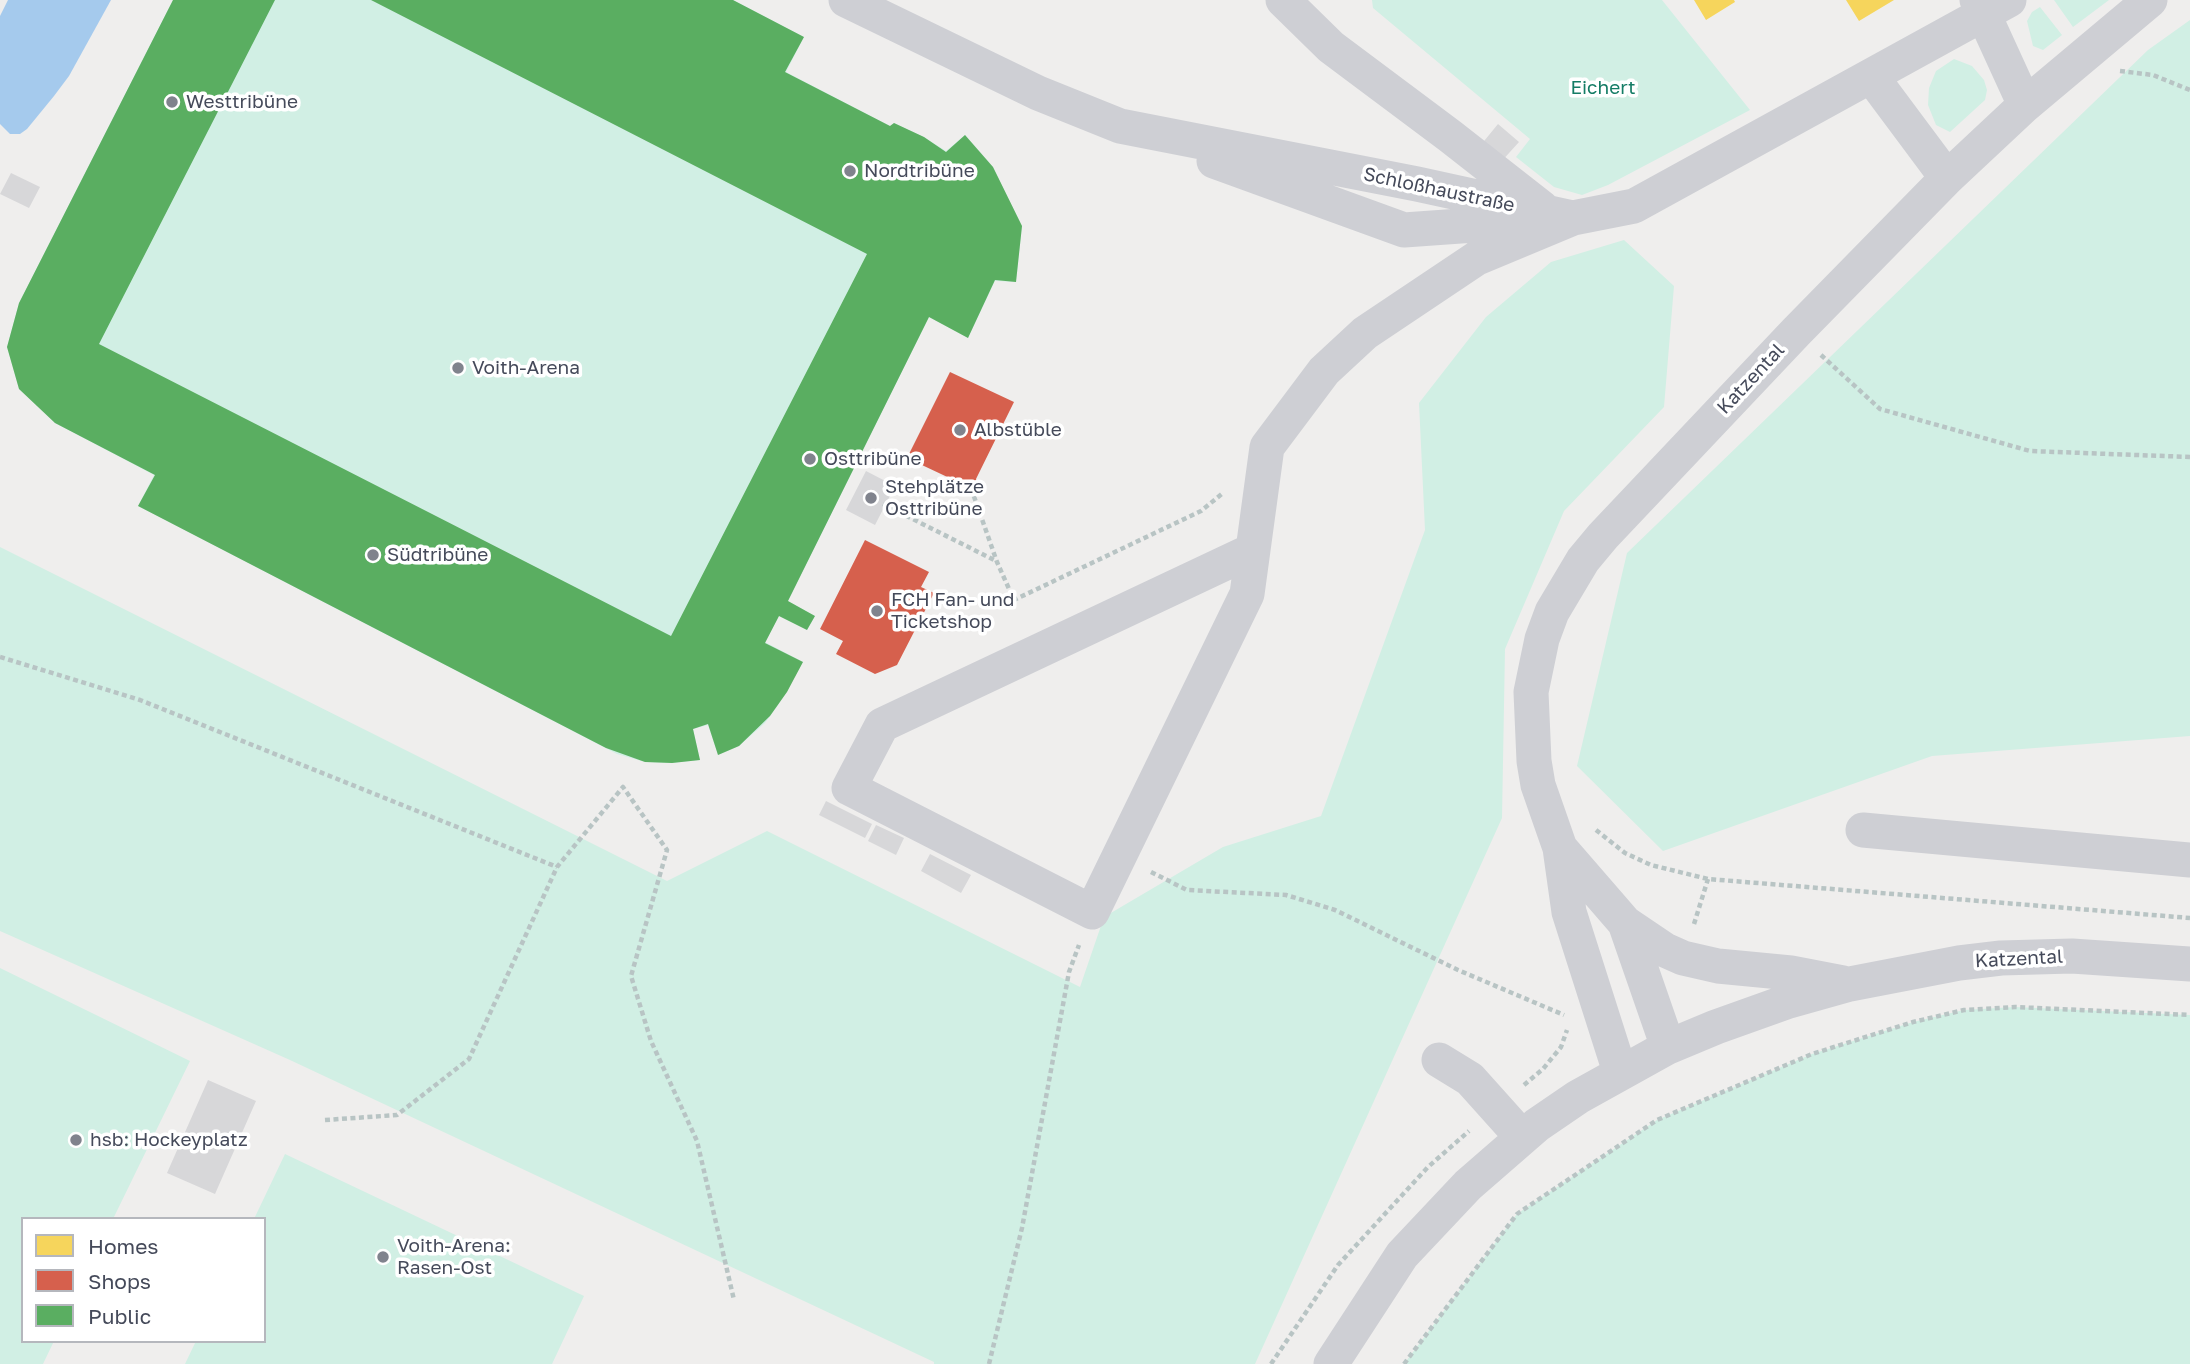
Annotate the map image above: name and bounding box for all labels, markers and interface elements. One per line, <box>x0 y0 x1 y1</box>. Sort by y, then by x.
park label: Eichert <box>1570 77 1636 99</box>
place label: Westtribüne <box>186 91 298 113</box>
marker: Westtribüne <box>164 94 180 110</box>
place label: Nordtribüne <box>864 160 975 182</box>
marker: Nordtribüne <box>842 163 858 179</box>
street label: Schloßhaustraße <box>1361 163 1517 217</box>
street label: Katzental <box>1713 339 1789 419</box>
place label: Voith-Arena <box>472 357 580 379</box>
marker: Voith-Arena <box>450 360 466 376</box>
place label: Albstüble <box>974 419 1062 441</box>
marker: Albstüble <box>952 422 968 438</box>
place label: Osttribüne <box>824 448 922 470</box>
marker: Osttribüne <box>802 451 818 467</box>
place label: Stehplätze Osttribüne <box>885 476 984 520</box>
marker: Stehplätze Osttribüne <box>863 490 879 506</box>
place label: Südtribüne <box>387 544 488 566</box>
marker: Südtribüne <box>365 547 381 563</box>
place label: FCH Fan- und Ticketshop <box>891 589 1014 633</box>
marker: FCH Fan- und Ticketshop <box>869 603 885 619</box>
street label: Katzental <box>1974 945 2064 973</box>
place label: hsb: Hockeyplatz <box>90 1129 248 1151</box>
marker: hsb: Hockeyplatz <box>68 1132 84 1148</box>
legend <box>21 1217 266 1343</box>
text: Homes <box>88 1233 158 1259</box>
place label: Voith-Arena: Rasen-Ost <box>397 1235 511 1279</box>
marker: Voith-Arena: Rasen-Ost <box>375 1249 391 1265</box>
text: Shops <box>88 1268 151 1294</box>
text: Public <box>88 1303 151 1329</box>

